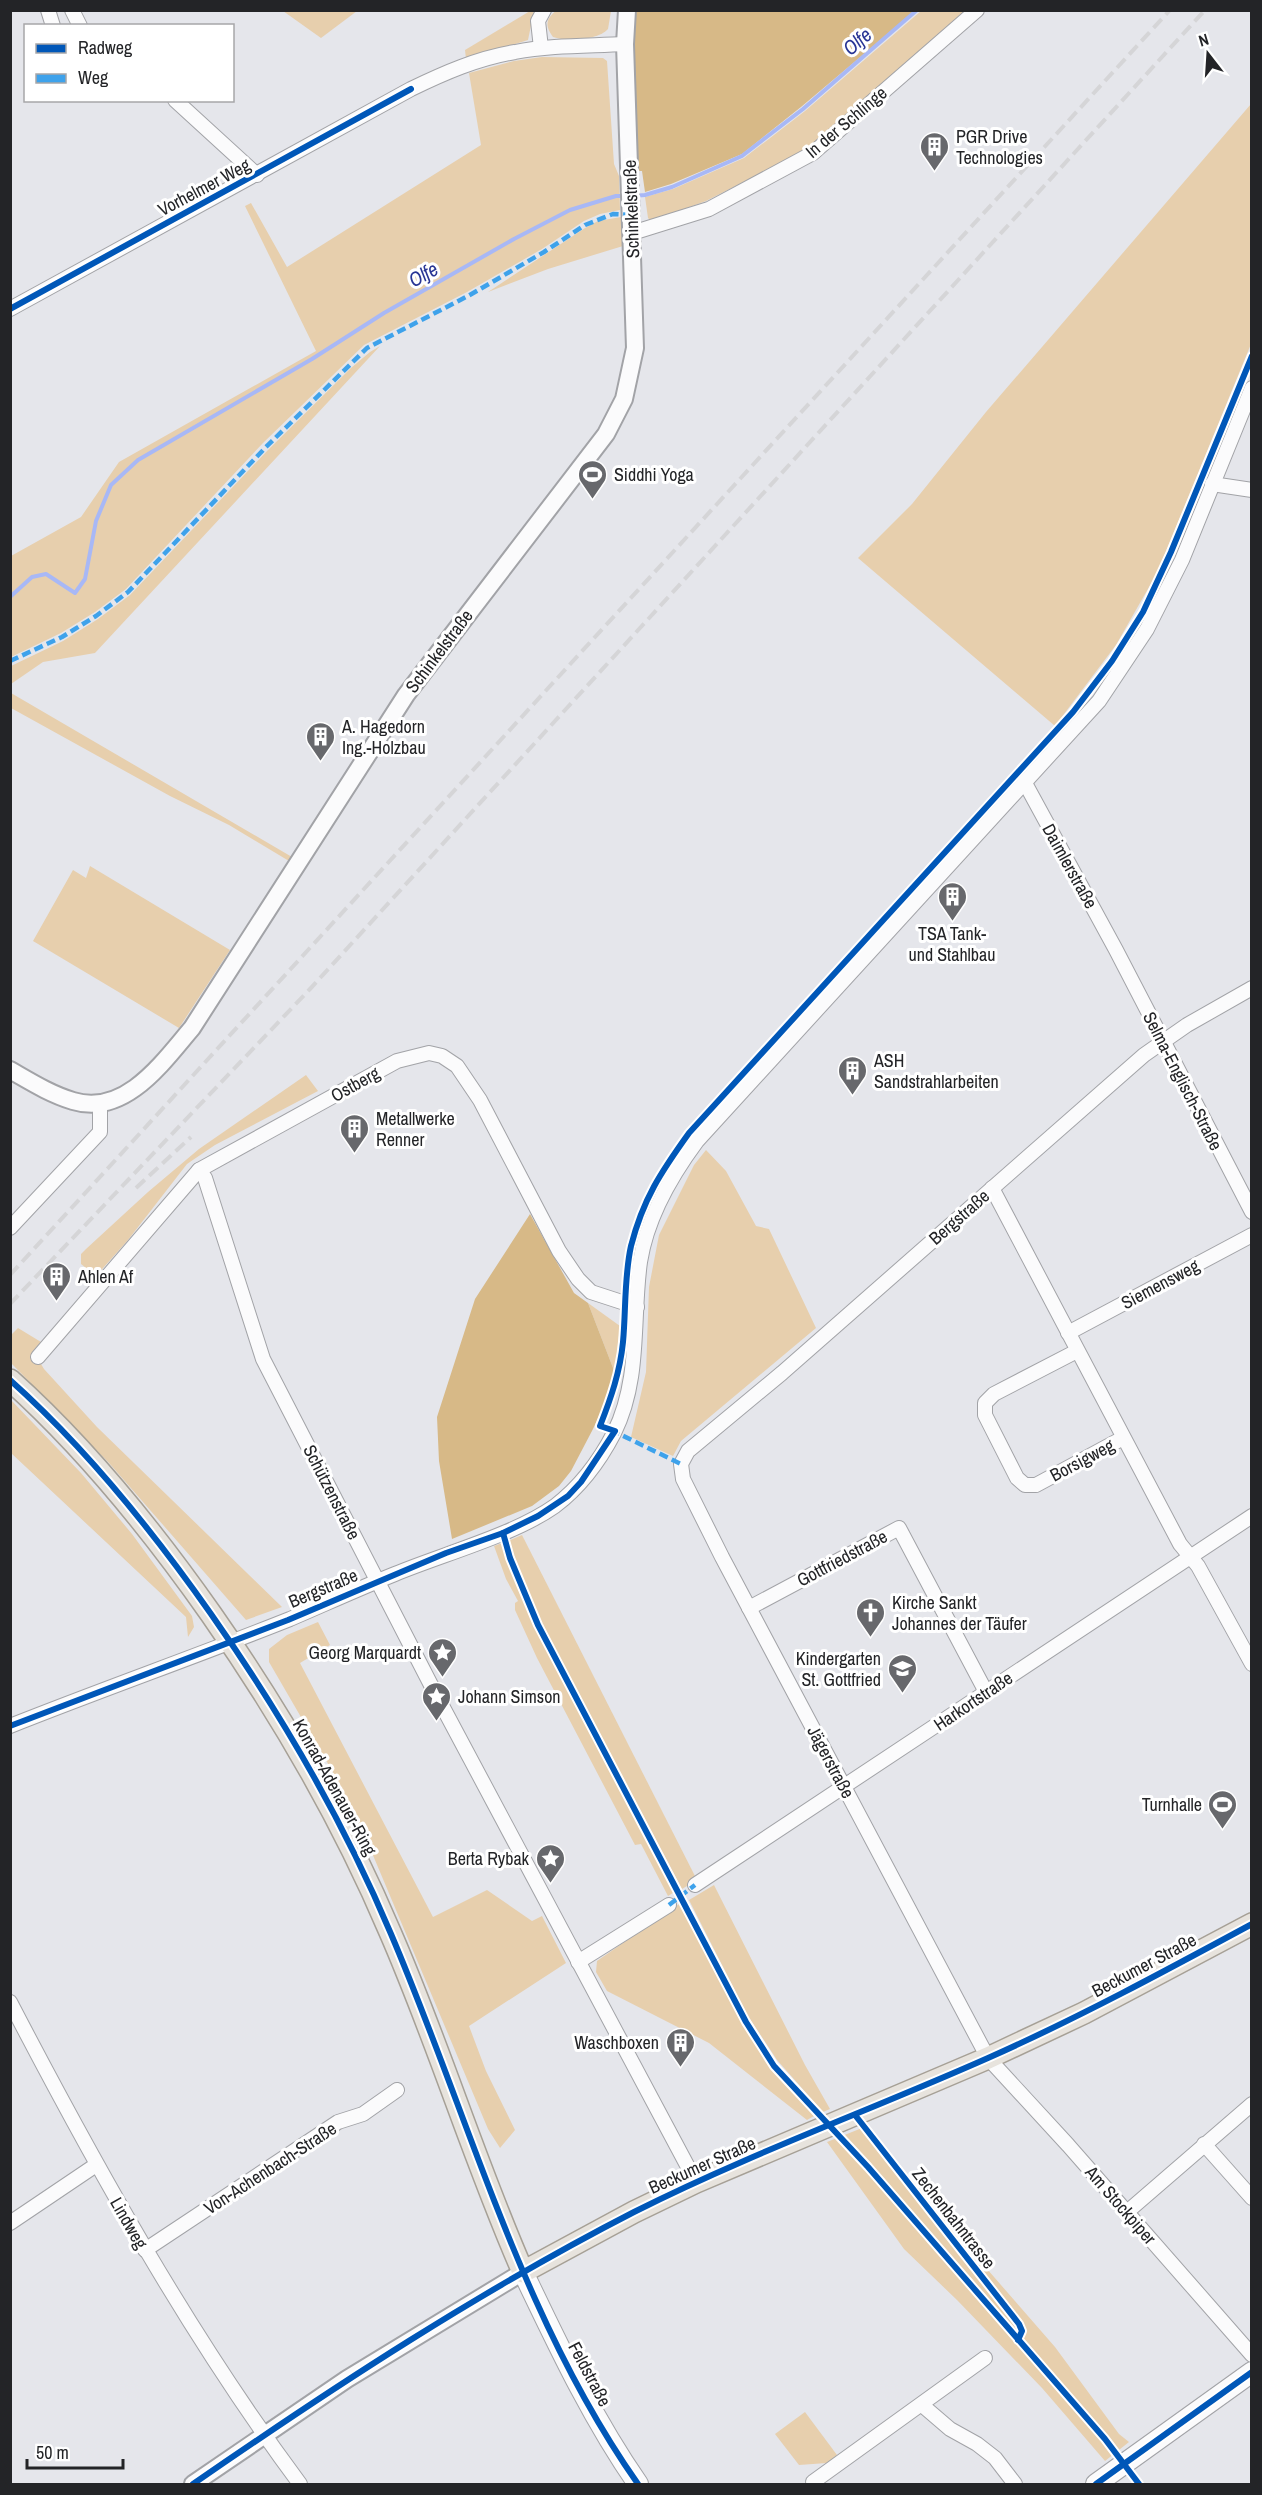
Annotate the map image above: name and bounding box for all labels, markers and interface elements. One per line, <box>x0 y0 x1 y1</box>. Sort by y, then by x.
water label: Olfe <box>837 21 877 61</box>
legend <box>24 24 234 102</box>
north arrow <box>1178 24 1238 84</box>
text: N <box>1196 28 1211 52</box>
text: Radweg <box>78 35 133 60</box>
text: Weg <box>78 65 109 90</box>
street label: In der Schlinge <box>800 81 892 163</box>
place label: PGR Drive Technologies <box>956 124 1043 170</box>
building icon: PGR Drive Technologies <box>919 130 951 172</box>
street label: Vorhelmer Weg <box>153 152 255 222</box>
street label: Schinkelstraße <box>617 159 645 259</box>
water label: Olfe <box>403 255 443 293</box>
sports icon: Siddhi Yoga <box>577 458 609 500</box>
place label: Siddhi Yoga <box>614 462 694 487</box>
street label: Schinkelstraße <box>399 604 479 698</box>
place label: A. Hagedorn Ing.-Holzbau <box>341 714 426 760</box>
building icon: A. Hagedorn Ing.-Holzbau <box>305 720 337 762</box>
street label: Daimlerstraße <box>1036 819 1104 913</box>
building icon: TSA Tank- und Stahlbau <box>936 880 968 922</box>
place label: TSA Tank- und Stahlbau <box>909 921 996 967</box>
street label: Selma-Englisch-Straße <box>1137 1007 1229 1155</box>
place label: ASH Sandstrahlarbeiten <box>873 1048 999 1094</box>
building icon: ASH Sandstrahlarbeiten <box>837 1054 869 1096</box>
street label: Ostberg <box>326 1060 385 1108</box>
place label: Metallwerke Renner <box>376 1106 455 1152</box>
building icon: Metallwerke Renner <box>339 1112 371 1154</box>
street label: Bergstraße <box>923 1184 995 1250</box>
street label: Siemensweg <box>1116 1253 1204 1315</box>
building icon: Ahlen Af <box>41 1260 73 1302</box>
place label: Ahlen Af <box>77 1264 134 1289</box>
street label: Borsigweg <box>1045 1432 1119 1487</box>
street label: Schützenstraße <box>297 1440 367 1544</box>
street label: Gottfriedstraße <box>792 1524 892 1592</box>
street label: Bergstraße <box>285 1562 361 1614</box>
place label: Kirche Sankt Johannes der Täufer <box>892 1590 1027 1636</box>
church icon: Kirche Sankt Johannes der Täufer <box>855 1596 887 1638</box>
place icon: Georg Marquardt <box>426 1636 458 1678</box>
place label: Georg Marquardt <box>309 1640 421 1665</box>
place label: Kindergarten St. Gottfried <box>796 1646 881 1692</box>
school or university icon: Kindergarten St. Gottfried <box>886 1652 918 1694</box>
street label: Harkortstraße <box>929 1665 1017 1737</box>
place icon: Johann Simson <box>421 1680 453 1722</box>
place label: Johann Simson <box>458 1684 561 1709</box>
street label: Konrad-Adenauer-Ring <box>287 1714 383 1860</box>
street label: Jägerstraße <box>801 1721 861 1803</box>
sports icon: Turnhalle <box>1207 1788 1239 1830</box>
place label: Turnhalle <box>1142 1792 1202 1817</box>
place icon: Berta Rybak <box>534 1842 566 1884</box>
place label: Berta Rybak <box>448 1846 530 1871</box>
street label: Beckumer Straße <box>1087 1927 1201 2003</box>
building icon: Waschboxen <box>664 2026 696 2068</box>
place label: Waschboxen <box>574 2030 659 2055</box>
street label: Von-Achenbach-Straße <box>199 2116 341 2220</box>
street label: Beckumer Straße <box>644 2130 760 2200</box>
street label: Am Stockpiper <box>1079 2160 1162 2250</box>
street label: Zechenbahntrasse <box>907 2162 1001 2274</box>
street label: Lindweg <box>104 2193 154 2254</box>
street label: Feldstraße <box>563 2337 617 2411</box>
scale bar <box>27 2432 123 2470</box>
text: 50 m <box>36 2440 69 2465</box>

